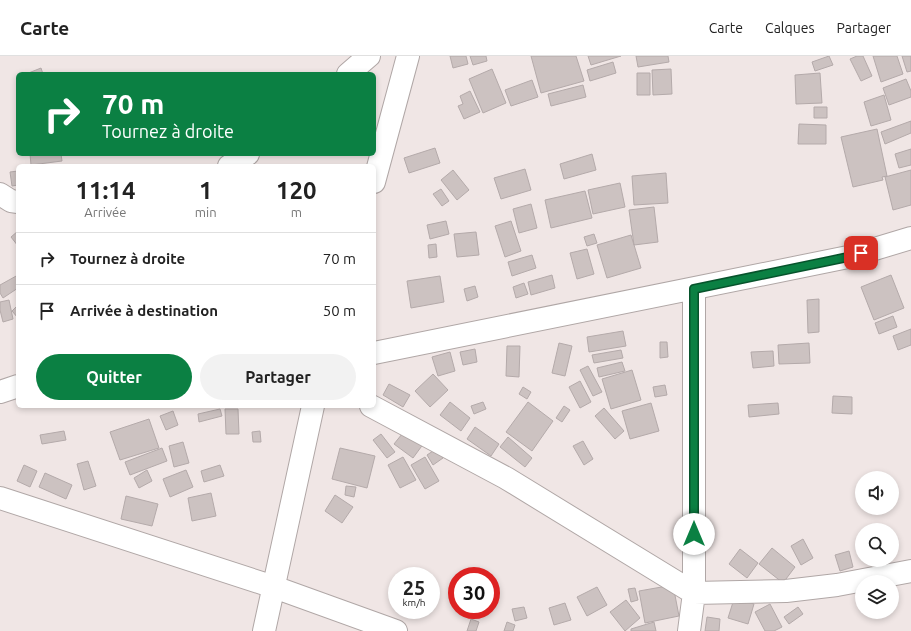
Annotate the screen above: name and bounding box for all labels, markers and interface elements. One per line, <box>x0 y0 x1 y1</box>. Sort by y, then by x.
text: Carte <box>20 17 69 39</box>
text: Carte <box>709 20 743 36</box>
text: Calques <box>765 20 814 36</box>
text: Partager <box>836 20 891 36</box>
icon: right <box>36 88 88 140</box>
text: 70 m <box>102 88 164 119</box>
text: Tournez à droite <box>102 121 234 141</box>
text: 11:14 <box>75 177 135 204</box>
text: 1 <box>199 177 212 204</box>
text: 120 <box>276 177 317 204</box>
text: Arrivée <box>84 205 126 219</box>
text: min <box>195 205 217 219</box>
text: m <box>291 205 302 219</box>
pin <box>844 236 878 270</box>
icon: arrive <box>850 242 872 264</box>
icon: right <box>36 248 58 270</box>
text: Tournez à droite <box>70 250 185 267</box>
text: 70 m <box>323 250 356 267</box>
icon: arrive <box>36 300 58 322</box>
text: Arrivée à destination <box>70 302 218 319</box>
text: 50 m <box>323 302 356 319</box>
button: Quitter <box>36 354 192 400</box>
button: Partager <box>200 354 356 400</box>
map controls <box>855 471 899 619</box>
button: sound <box>855 471 899 515</box>
position arrow <box>673 513 715 555</box>
button: search <box>855 523 899 567</box>
speed limit sign: 30 <box>448 567 500 619</box>
button: layers <box>855 575 899 619</box>
text: 25 <box>403 576 425 599</box>
text: km/h <box>402 597 426 608</box>

